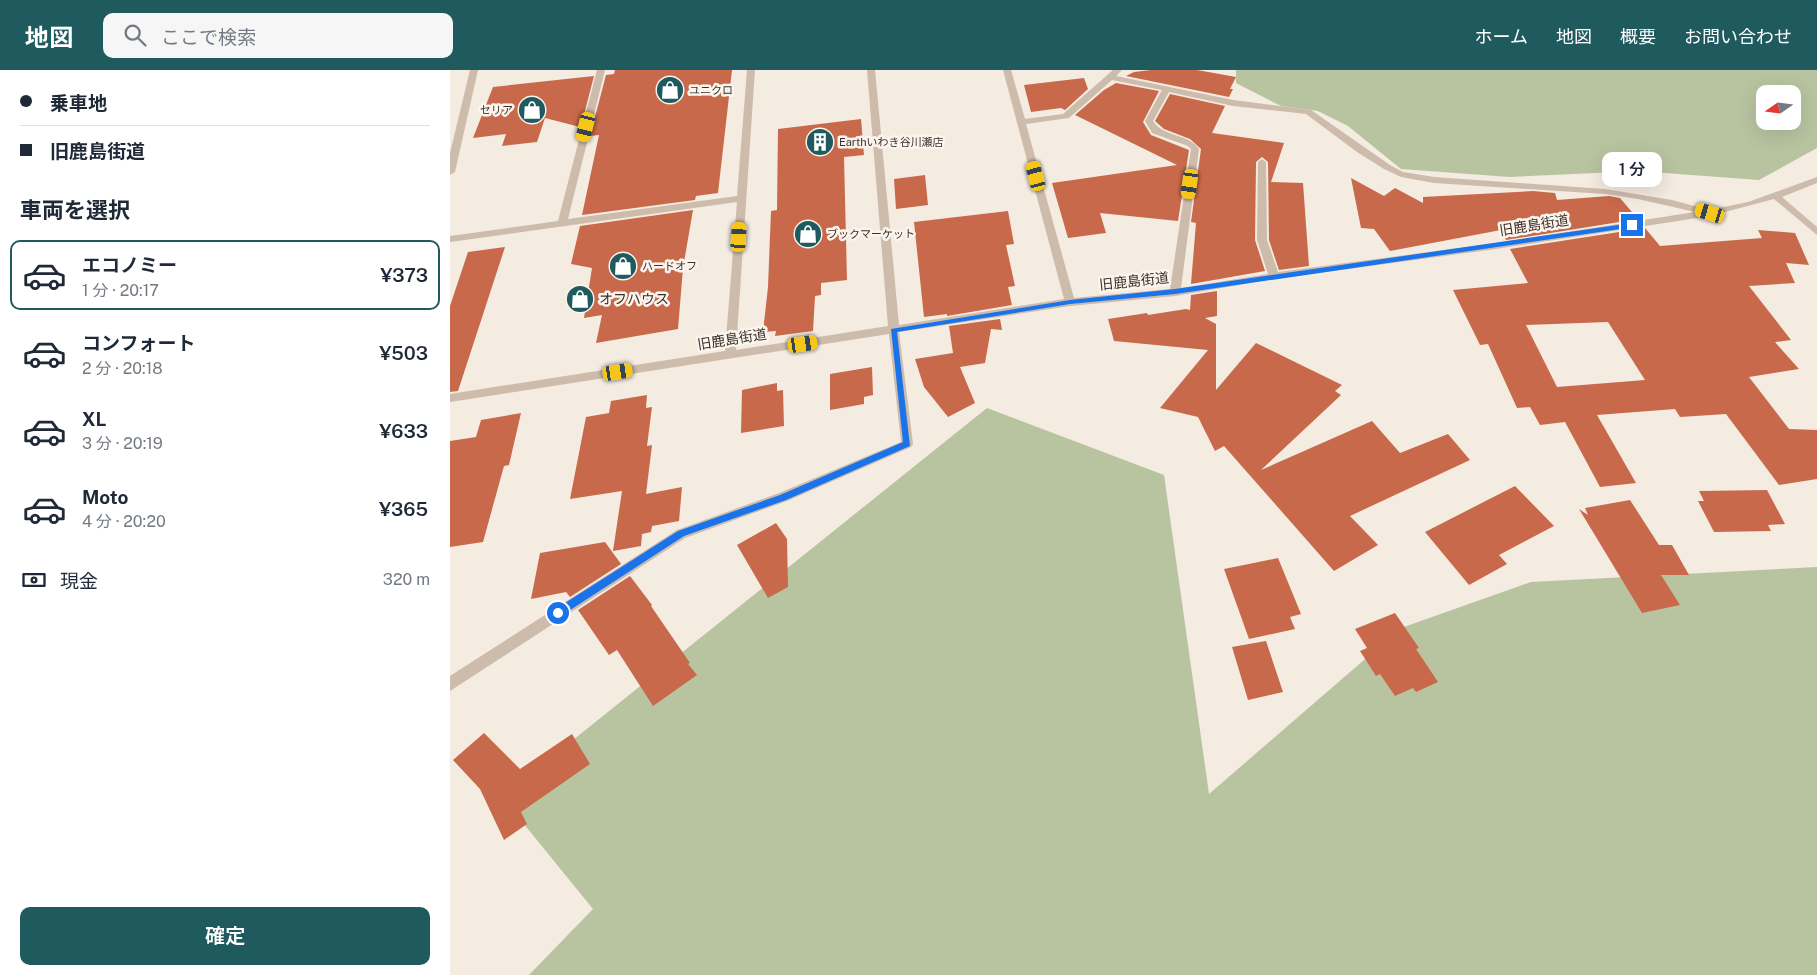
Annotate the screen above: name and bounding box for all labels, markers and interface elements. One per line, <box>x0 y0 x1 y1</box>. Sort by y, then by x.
search box <box>103 13 453 58</box>
icon: search <box>121 21 149 49</box>
text: 地図 <box>25 23 73 51</box>
text: ここで検索 <box>161 26 256 48</box>
text: ホーム <box>1475 26 1528 47</box>
text: 地図 <box>1556 26 1592 47</box>
text: 概要 <box>1620 26 1656 47</box>
text: お問い合わせ <box>1684 26 1792 47</box>
shop icon: ユニクロ <box>655 75 685 105</box>
place label: ユニクロ <box>689 84 733 96</box>
north arrow <box>1756 85 1801 130</box>
map controls <box>1756 85 1801 130</box>
text: 乗車地 <box>50 92 107 114</box>
shop icon: セリア <box>517 95 547 125</box>
place label: セリア <box>480 104 513 116</box>
car <box>575 111 596 143</box>
building icon: Earthいわき谷川瀬店 <box>805 127 835 157</box>
place label: Earthいわき谷川瀬店 <box>839 136 944 148</box>
text: 旧鹿島街道 <box>50 140 145 162</box>
callout: 1 分 <box>1602 152 1662 188</box>
car <box>1024 160 1047 192</box>
text: 1 分 <box>1619 160 1645 179</box>
car <box>1180 168 1199 200</box>
text: 車両を選択 <box>20 197 130 223</box>
car <box>1693 201 1726 225</box>
street label: 旧鹿島街道 <box>1498 212 1570 238</box>
route end <box>1621 214 1643 236</box>
shop icon: ブックマーケット <box>793 219 823 249</box>
car <box>730 222 747 252</box>
place label: ブックマーケット <box>827 228 915 240</box>
shop icon: ハードオフ <box>608 251 638 281</box>
icon: car <box>22 253 67 298</box>
text: エコノミー <box>82 254 177 276</box>
place label: ハードオフ <box>642 260 697 272</box>
text: ¥373 <box>380 264 428 286</box>
street label: 旧鹿島街道 <box>1098 269 1170 293</box>
text: 1 分 · 20:17 <box>82 281 159 300</box>
shop icon: オフハウス <box>565 284 595 314</box>
place label: オフハウス <box>599 291 669 307</box>
street label: 旧鹿島街道 <box>696 326 768 352</box>
icon: car <box>22 331 67 376</box>
text: コンフォート <box>82 332 195 354</box>
car <box>787 334 818 354</box>
text: ¥503 <box>379 342 428 364</box>
text: 2 分 · 20:18 <box>82 359 163 378</box>
car <box>602 362 633 382</box>
text: XL <box>82 408 107 430</box>
icon: car <box>22 409 67 454</box>
text: ¥633 <box>379 420 428 442</box>
text: 3 分 · 20:19 <box>82 434 163 453</box>
text: Moto <box>82 486 128 508</box>
icon: car <box>22 487 67 532</box>
text: ¥365 <box>379 498 428 520</box>
text: 4 分 · 20:20 <box>82 512 166 531</box>
icon: cash <box>20 566 48 594</box>
text: 現金 <box>60 570 98 592</box>
text: 320 m <box>383 570 430 589</box>
route start <box>547 602 569 624</box>
button: 確定 <box>20 907 430 965</box>

